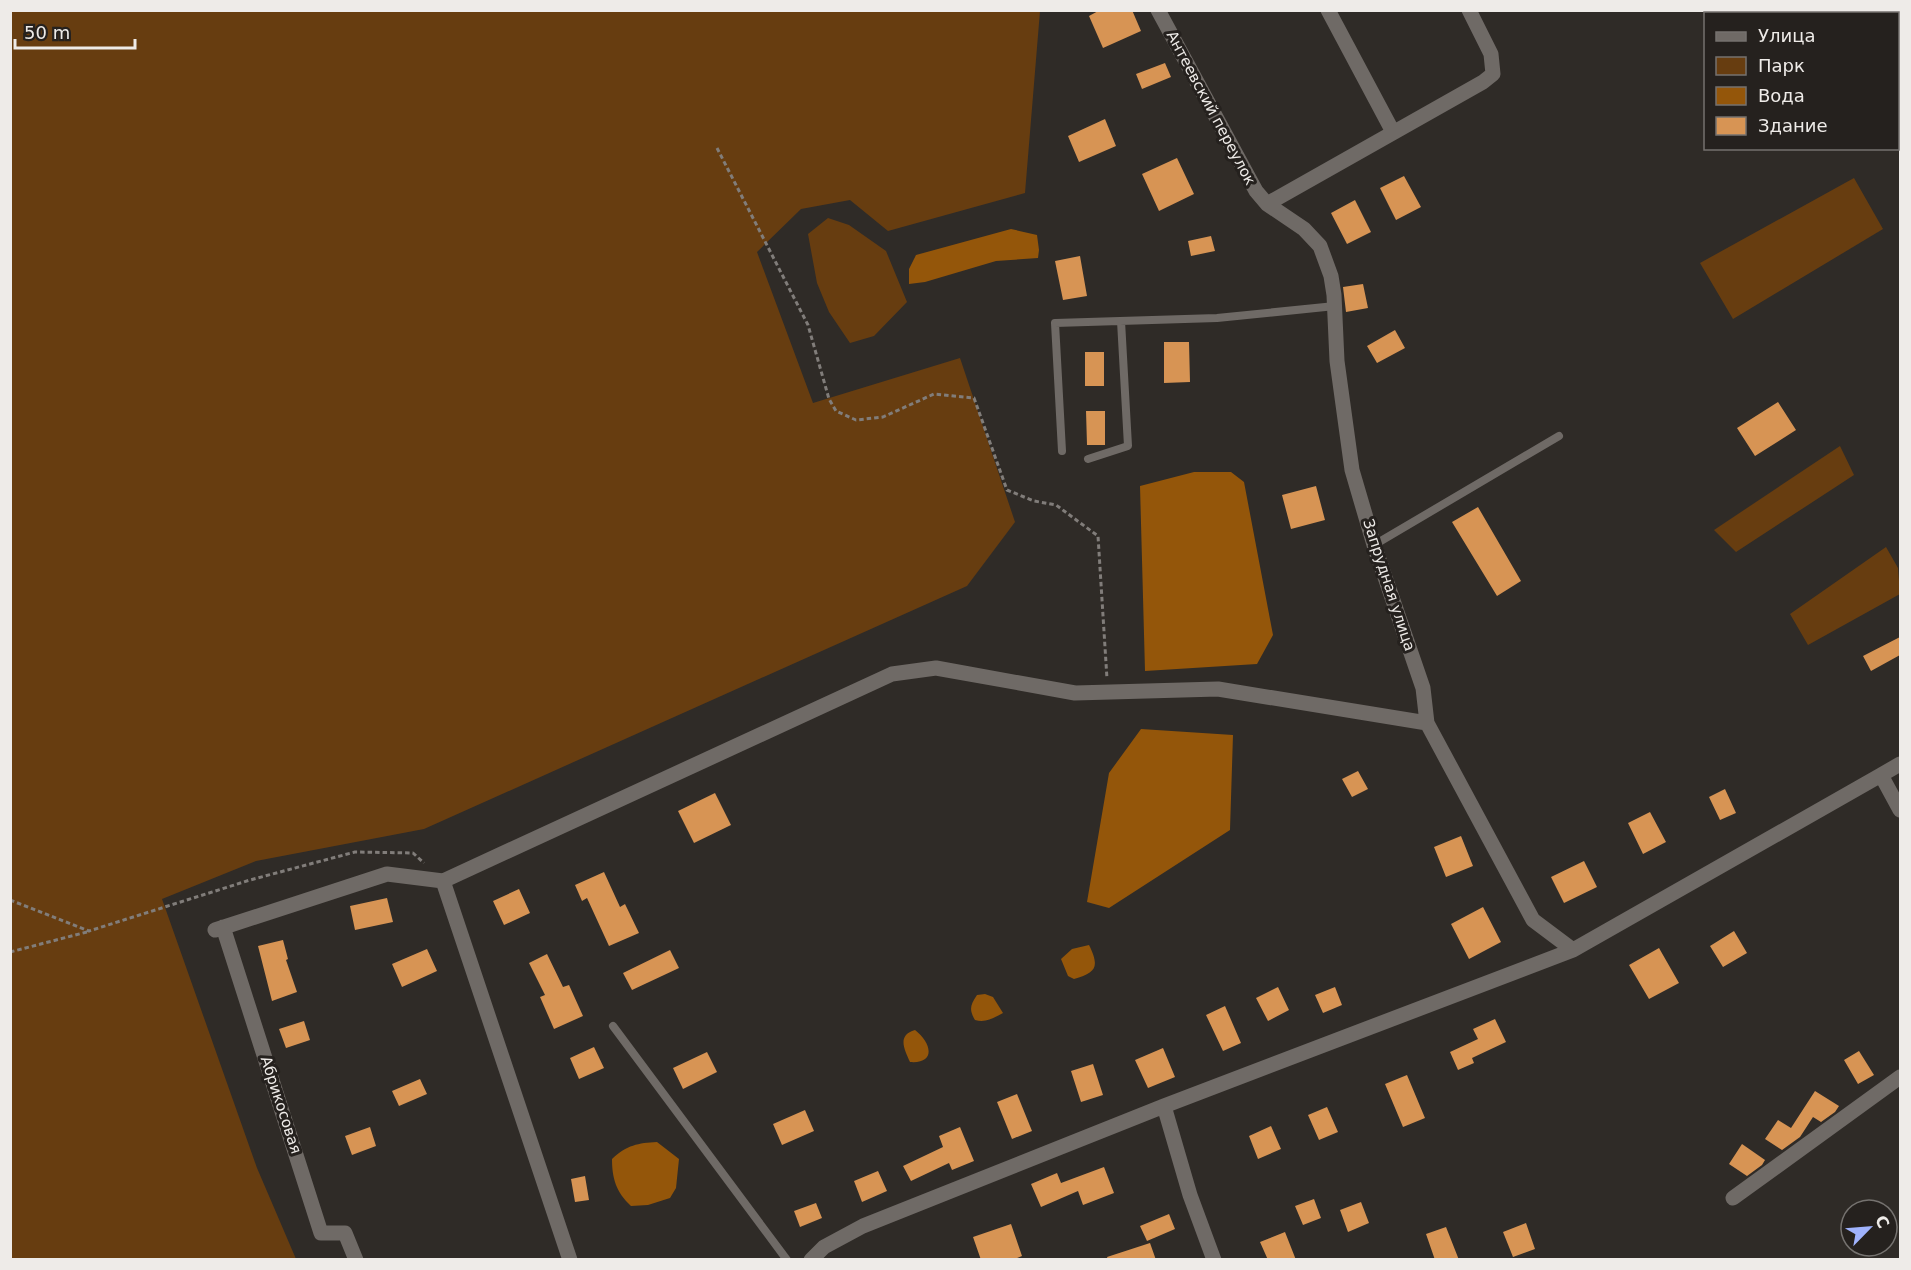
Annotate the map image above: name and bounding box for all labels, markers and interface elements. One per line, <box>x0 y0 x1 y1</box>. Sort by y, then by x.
scale bar <box>15 12 135 50</box>
legend <box>1704 12 1899 150</box>
text: 50 m <box>24 22 70 43</box>
text: Улица <box>1758 25 1815 46</box>
street label: Антеевский переулок <box>1163 28 1259 188</box>
text: Парк <box>1758 55 1805 76</box>
text: Вода <box>1758 85 1805 106</box>
text: Здание <box>1758 115 1828 136</box>
street label: Запрудная улица <box>1359 517 1419 653</box>
street label: Абрикосовая <box>257 1054 305 1156</box>
north arrow <box>1839 1198 1899 1258</box>
text: С <box>1871 1213 1893 1231</box>

